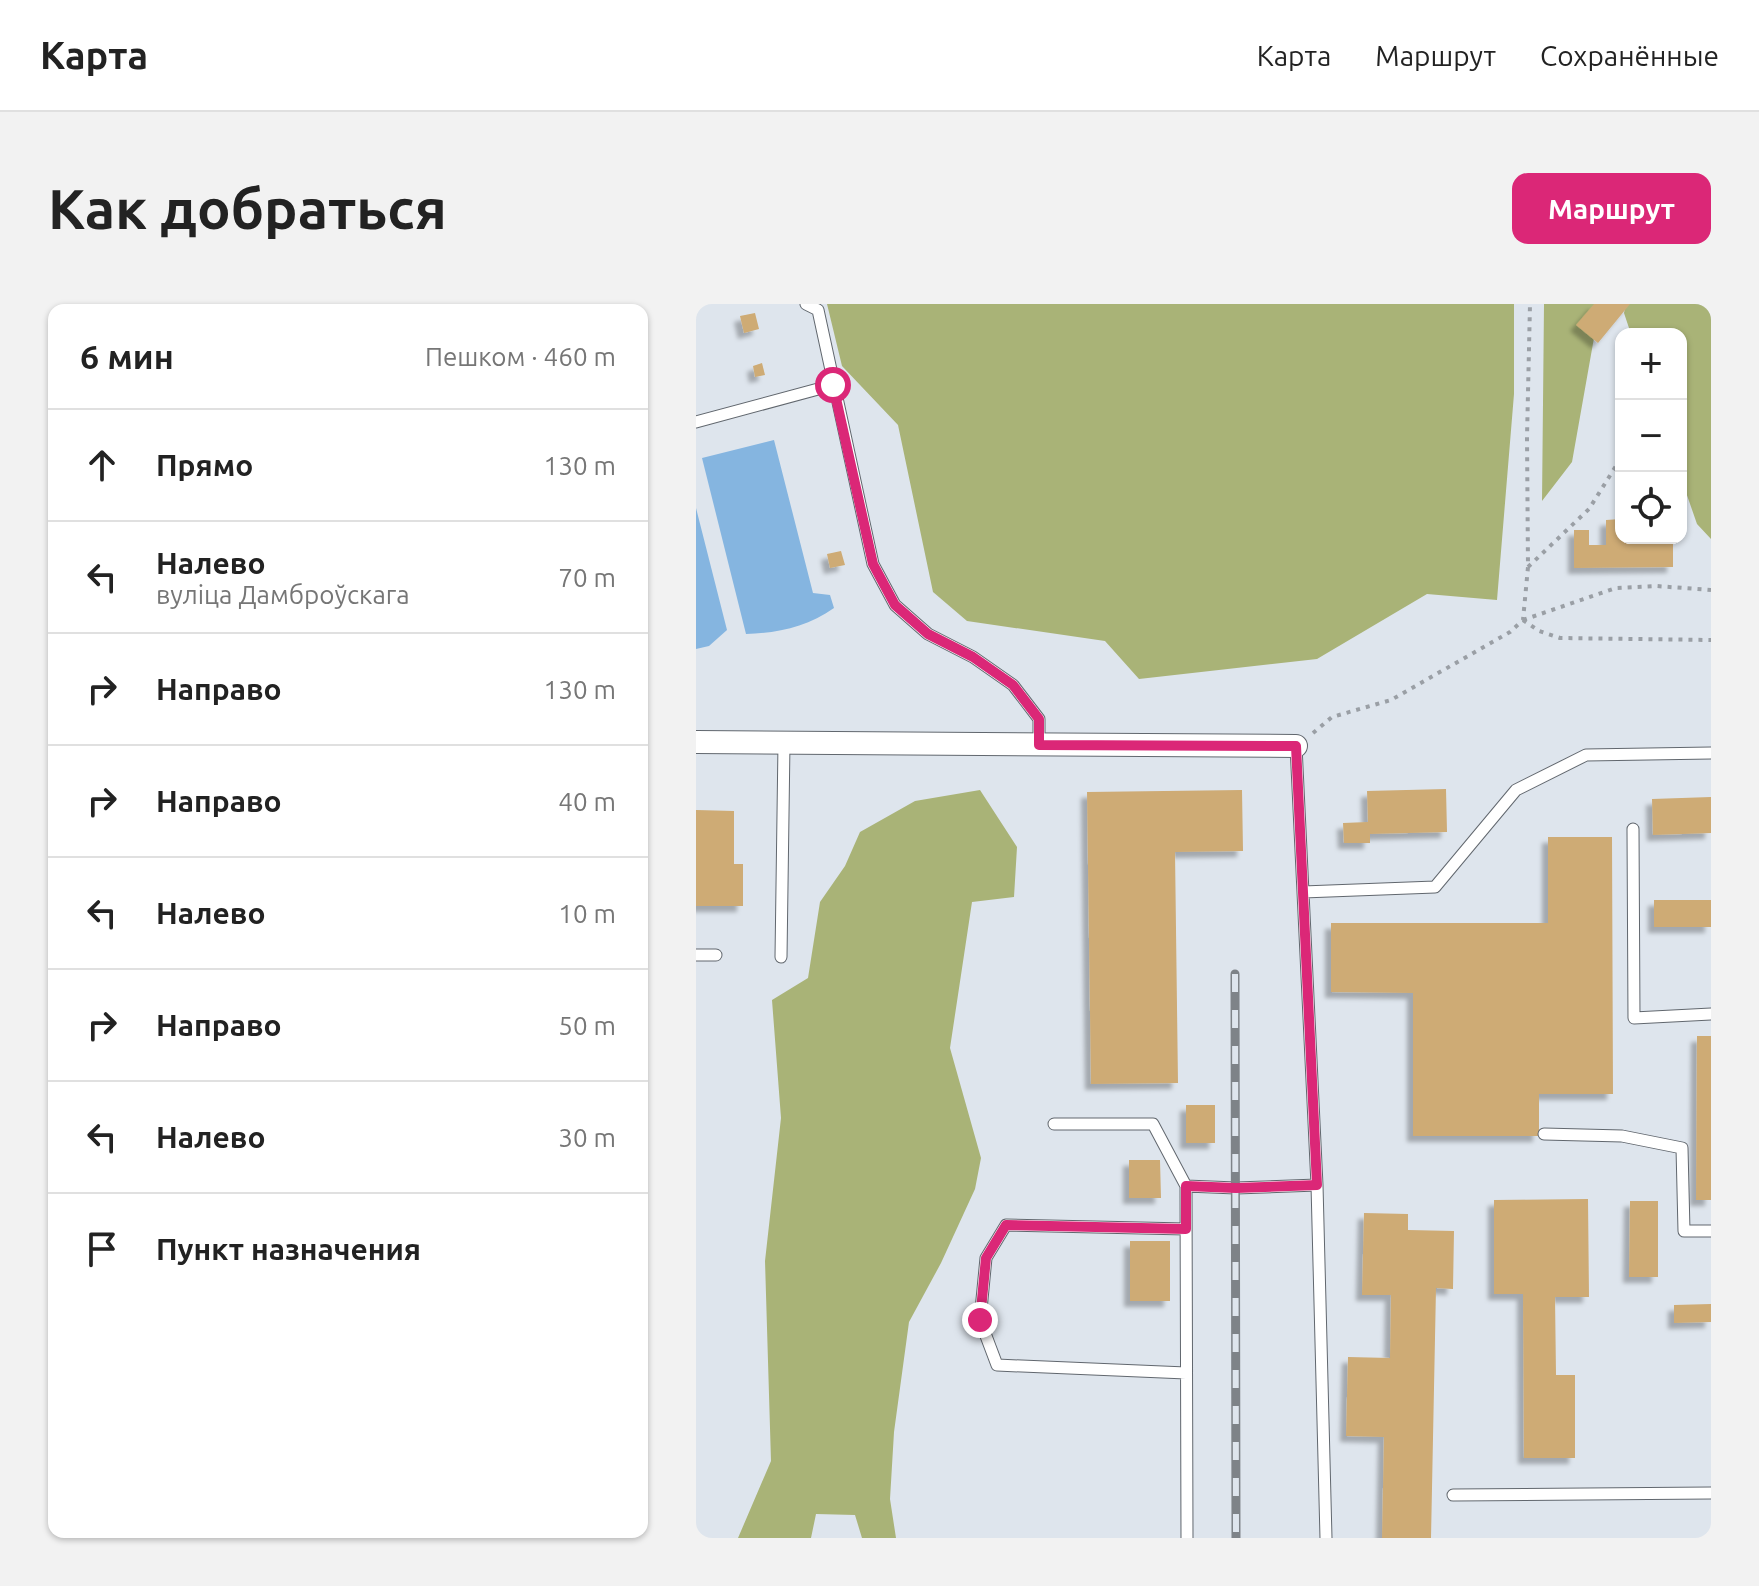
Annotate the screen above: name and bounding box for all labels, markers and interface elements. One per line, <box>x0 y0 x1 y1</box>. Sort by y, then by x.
text: Карта <box>40 34 148 76</box>
text: Карта <box>1257 40 1331 71</box>
text: Маршрут <box>1375 40 1496 71</box>
text: Сохранённые <box>1540 40 1719 71</box>
button: Маршрут <box>1512 173 1711 244</box>
text: Как добраться <box>48 177 447 240</box>
map controls <box>1615 328 1687 544</box>
button: + <box>1615 328 1687 400</box>
text: 6 мин <box>80 337 174 375</box>
text: Пешком · 460 m <box>425 342 616 371</box>
route start <box>815 367 851 403</box>
button: − <box>1615 400 1687 472</box>
icon: ahead <box>80 443 124 487</box>
text: Прямо <box>156 448 253 482</box>
text: 130 m <box>544 451 616 480</box>
button: locate <box>1615 472 1687 544</box>
text: Налево <box>156 546 266 580</box>
icon: left <box>80 555 124 599</box>
text: 70 m <box>558 563 616 592</box>
text: вуліца Дамброўскага <box>156 580 410 609</box>
icon: right <box>80 667 124 711</box>
text: Направо <box>156 672 282 706</box>
text: 130 m <box>544 675 616 704</box>
icon: right <box>80 779 124 823</box>
text: Направо <box>156 784 282 818</box>
text: 40 m <box>558 787 616 816</box>
icon: left <box>80 891 124 935</box>
text: Налево <box>156 896 266 930</box>
text: 10 m <box>558 899 616 928</box>
icon: right <box>80 1003 124 1047</box>
text: Направо <box>156 1008 282 1042</box>
text: 50 m <box>558 1011 616 1040</box>
icon: left <box>80 1115 124 1159</box>
text: Налево <box>156 1120 266 1154</box>
text: 30 m <box>558 1123 616 1152</box>
icon: arrive <box>80 1227 124 1271</box>
text: Пункт назначения <box>156 1232 421 1266</box>
route end <box>962 1302 998 1338</box>

